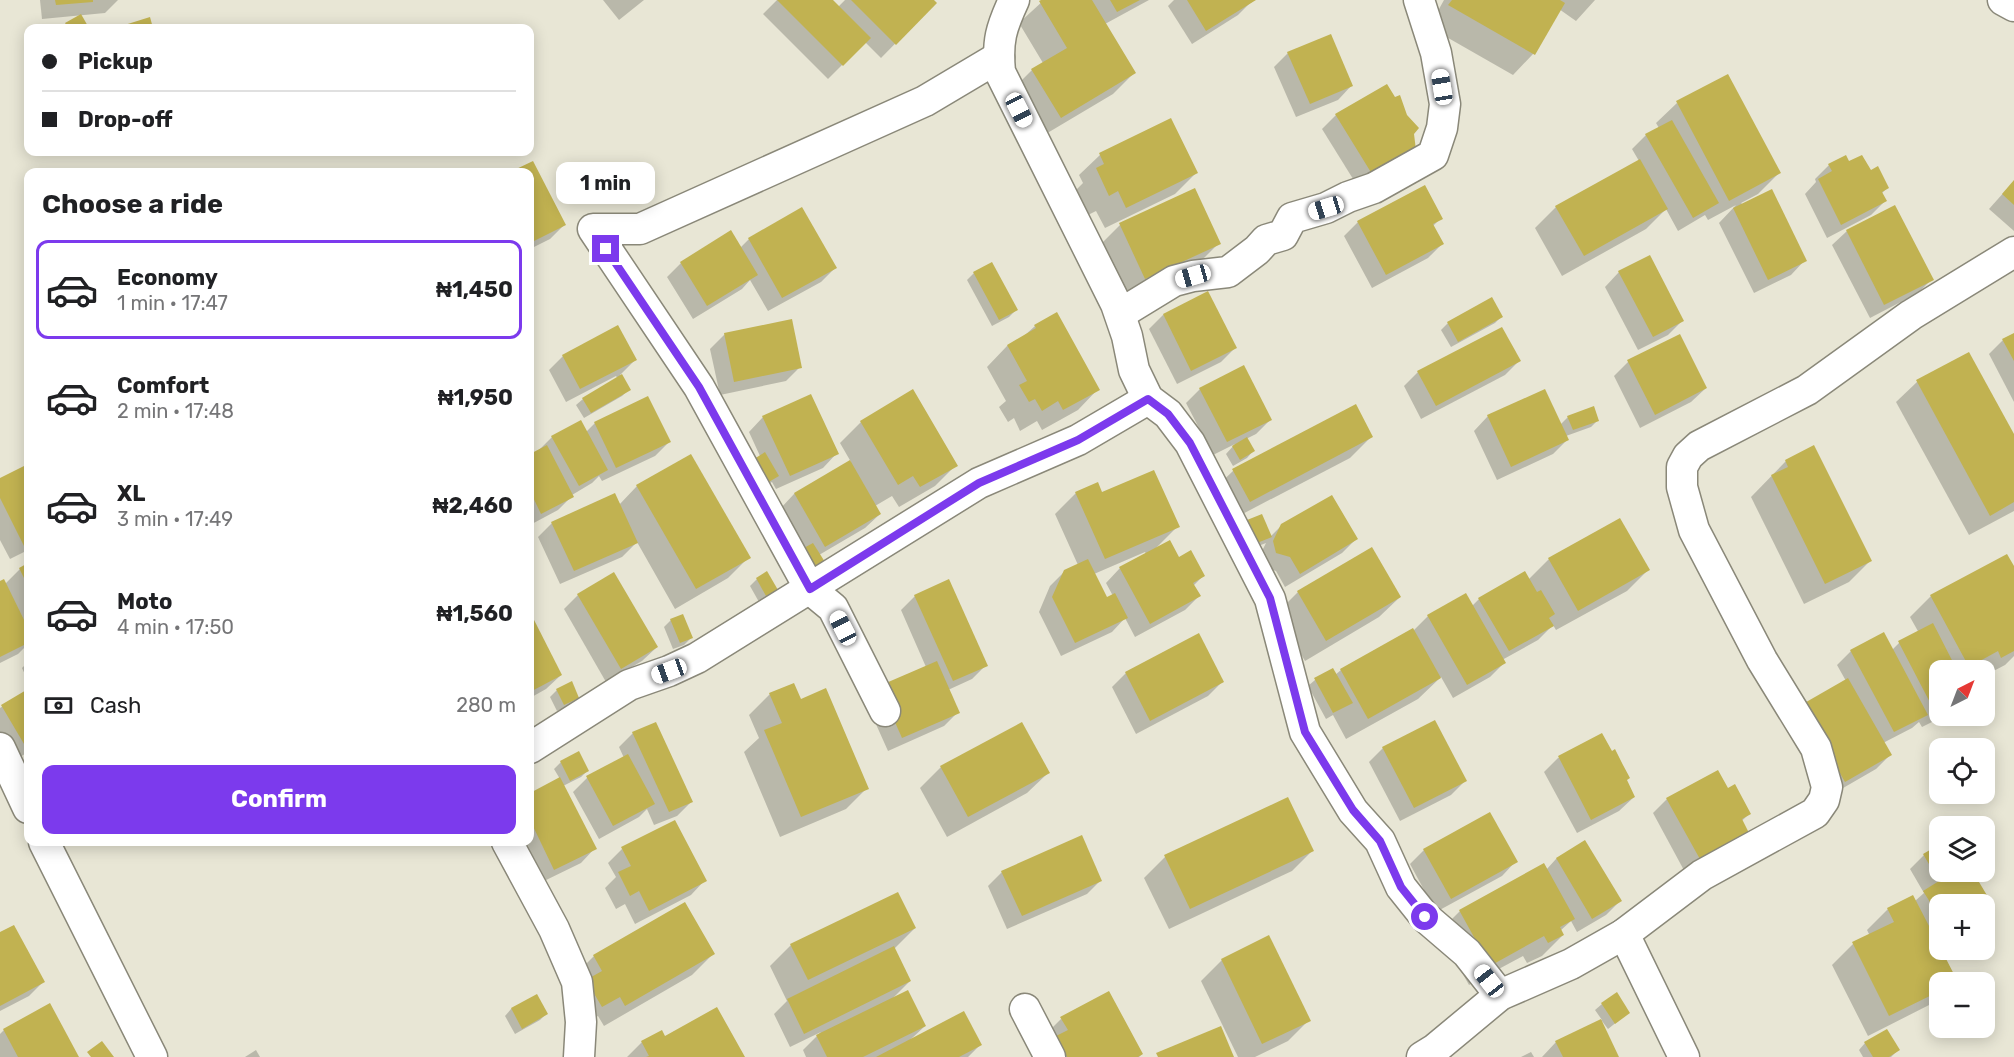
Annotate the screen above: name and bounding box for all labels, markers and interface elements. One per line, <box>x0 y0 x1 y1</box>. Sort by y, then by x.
text: Pickup <box>78 48 153 75</box>
car <box>1430 68 1454 106</box>
car <box>1003 90 1035 130</box>
text: Drop-off <box>78 106 173 133</box>
callout: 1 min <box>556 162 656 204</box>
text: 1 min <box>580 171 631 195</box>
text: Choose a ride <box>42 188 223 220</box>
car <box>1306 194 1346 222</box>
route end <box>592 235 619 262</box>
car <box>1173 262 1213 290</box>
icon: car <box>45 263 99 317</box>
text: Economy <box>117 264 218 291</box>
text: ₦1,450 <box>436 276 513 303</box>
text: 1 min · 17:47 <box>117 291 228 315</box>
icon: car <box>45 371 99 425</box>
text: Comfort <box>117 372 209 399</box>
text: ₦1,950 <box>438 384 513 411</box>
text: 2 min · 17:48 <box>117 399 234 423</box>
icon: car <box>45 479 99 533</box>
text: XL <box>117 480 145 507</box>
text: ₦2,460 <box>433 492 513 519</box>
text: 3 min · 17:49 <box>117 507 233 531</box>
icon: car <box>45 587 99 641</box>
text: Moto <box>117 588 172 615</box>
text: ₦1,560 <box>437 600 513 627</box>
car <box>827 608 859 648</box>
text: 4 min · 17:50 <box>117 615 234 639</box>
car <box>649 656 689 686</box>
north arrow <box>1929 660 1995 726</box>
map controls <box>1929 660 1995 1038</box>
icon: cash <box>42 689 75 722</box>
text: Cash <box>90 692 141 719</box>
text: 280 m <box>456 693 516 717</box>
button: locate <box>1929 738 1995 804</box>
button: Confirm <box>42 765 516 834</box>
button: layers <box>1929 816 1995 882</box>
button: + <box>1929 894 1995 960</box>
route start <box>1411 903 1438 930</box>
car <box>1471 961 1507 1001</box>
button: − <box>1929 972 1995 1038</box>

